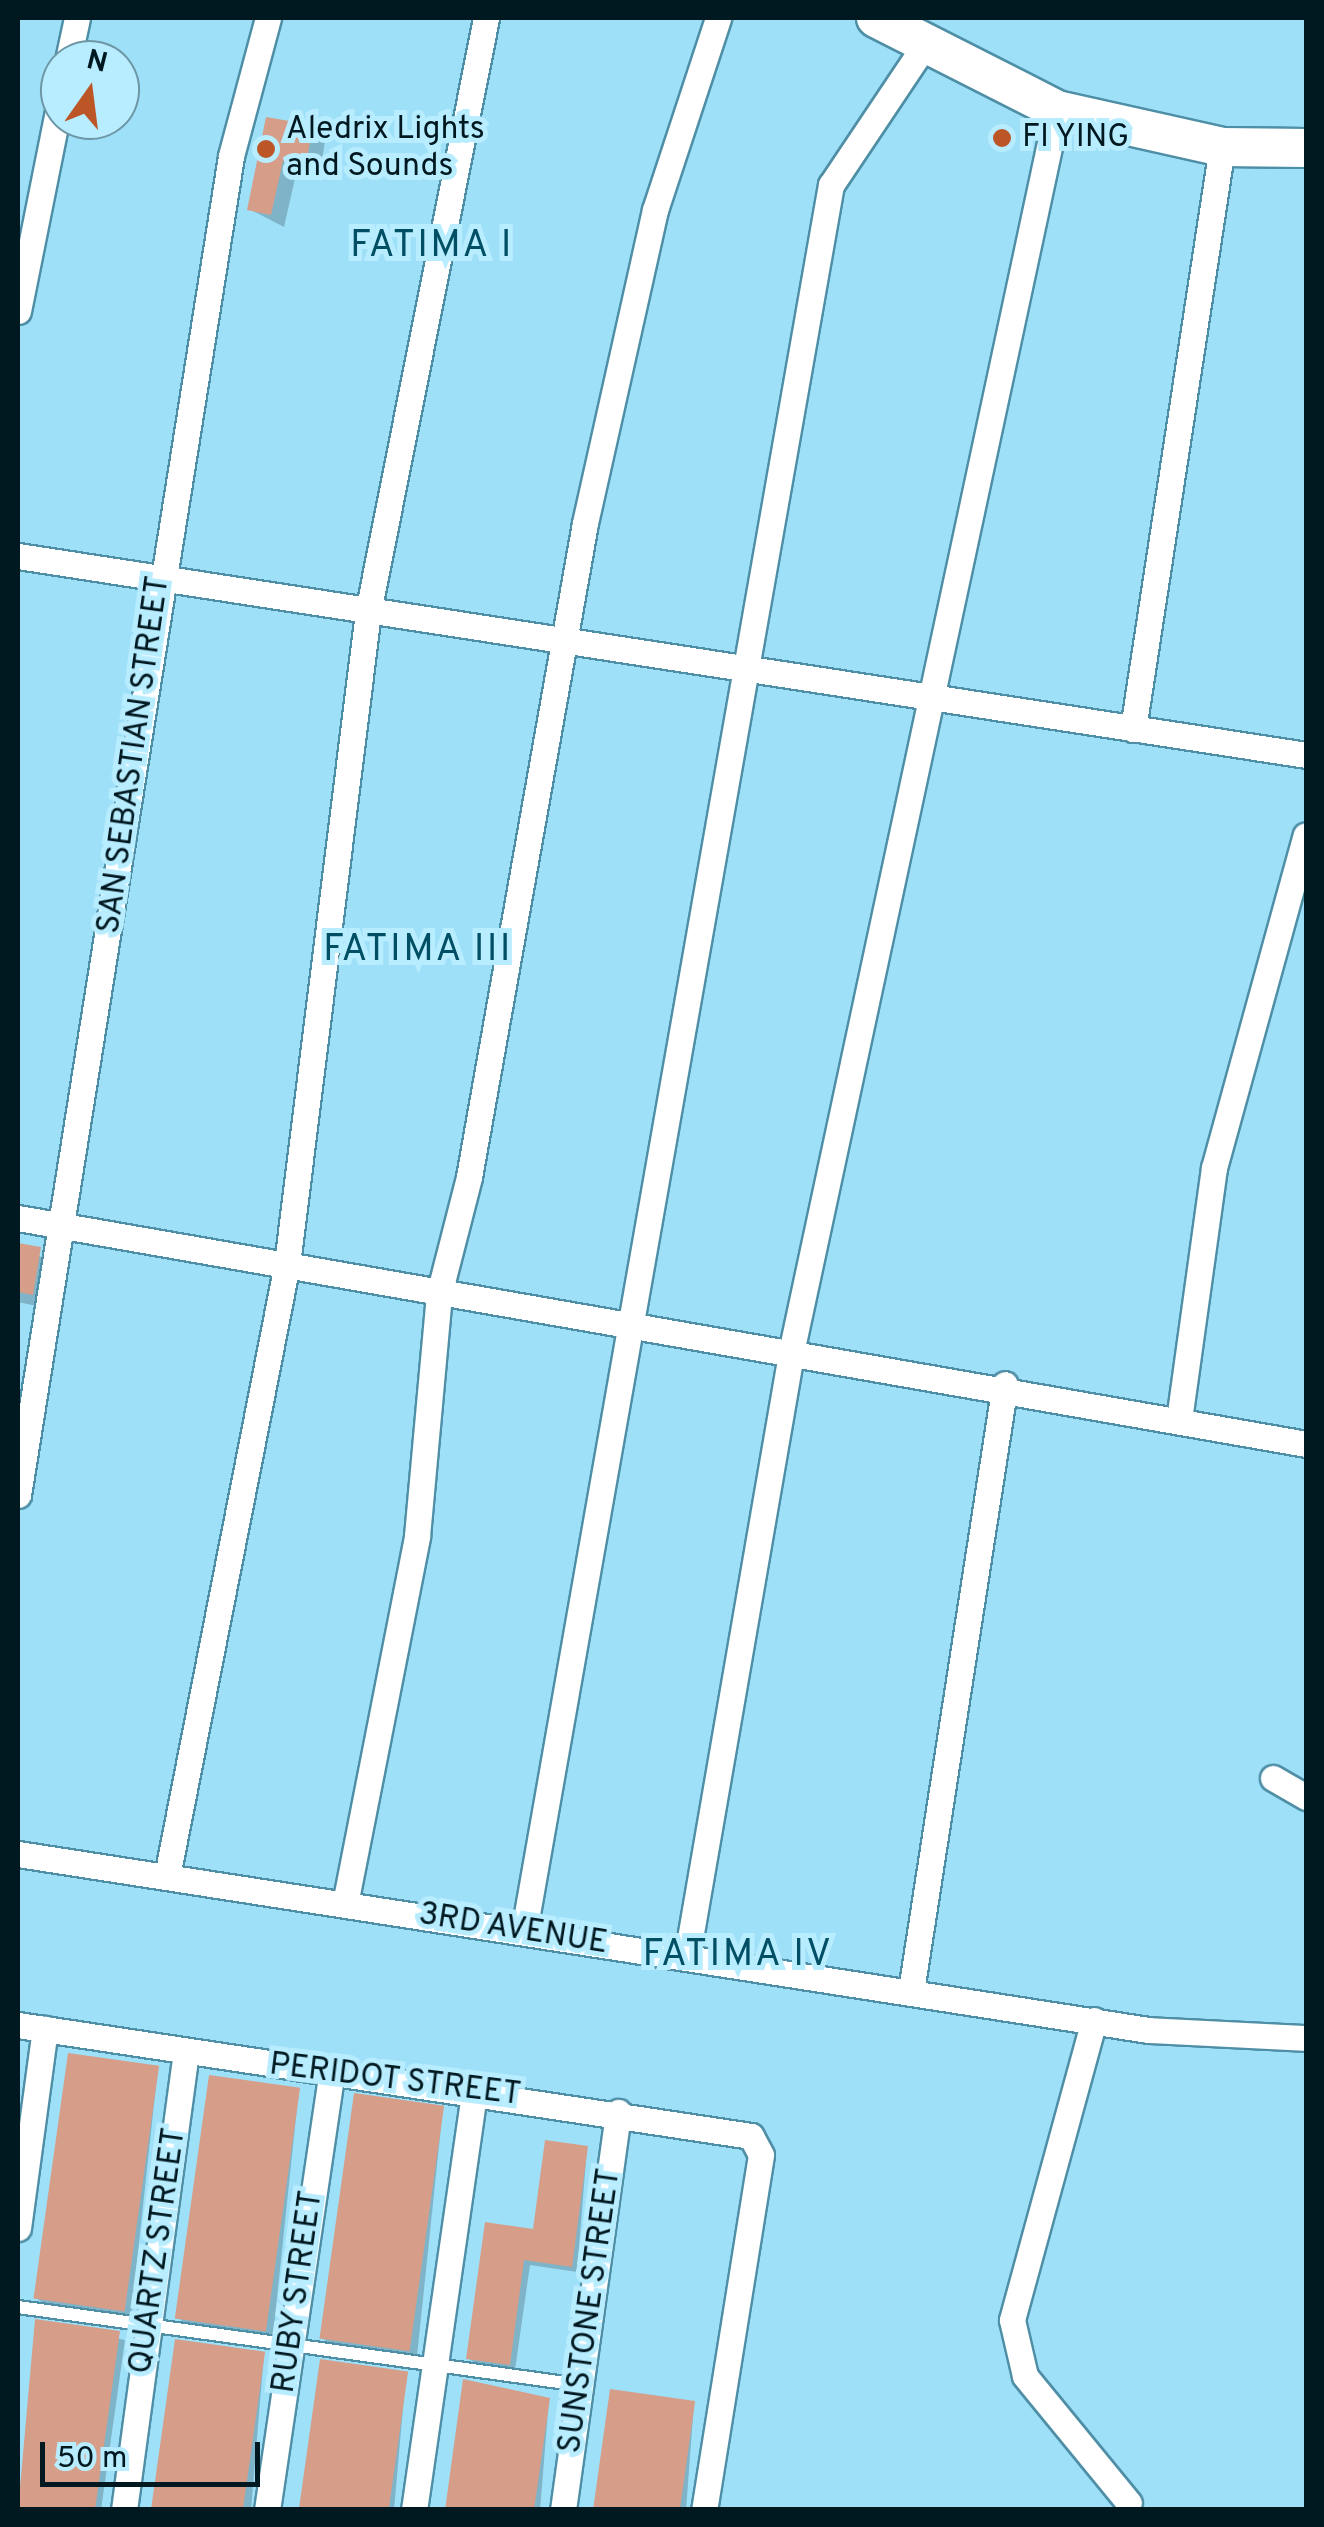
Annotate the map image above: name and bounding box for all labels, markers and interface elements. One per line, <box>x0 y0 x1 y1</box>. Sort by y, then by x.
north arrow <box>40 40 140 140</box>
text: N <box>83 43 111 83</box>
place label: Aledrix Lights and Sounds <box>286 112 485 187</box>
place label: FI YING <box>1022 119 1131 157</box>
marker: FI YING <box>991 127 1013 149</box>
marker: Aledrix Lights and Sounds <box>255 138 277 160</box>
district label: FATIMA I <box>349 224 515 270</box>
street label: SAN SEBASTIAN STREET <box>91 574 179 936</box>
district label: FATIMA III <box>322 928 514 974</box>
street label: 3RD AVENUE <box>415 1896 611 1964</box>
district label: FATIMA IV <box>642 1933 834 1979</box>
street label: PERIDOT STREET <box>266 2046 524 2116</box>
street label: QUARTZ STREET <box>123 2126 195 2376</box>
street label: SUNSTONE STREET <box>552 2166 630 2456</box>
street label: RUBY STREET <box>266 2188 332 2396</box>
scale bar <box>45 2422 265 2484</box>
text: 50 m <box>57 2441 127 2478</box>

